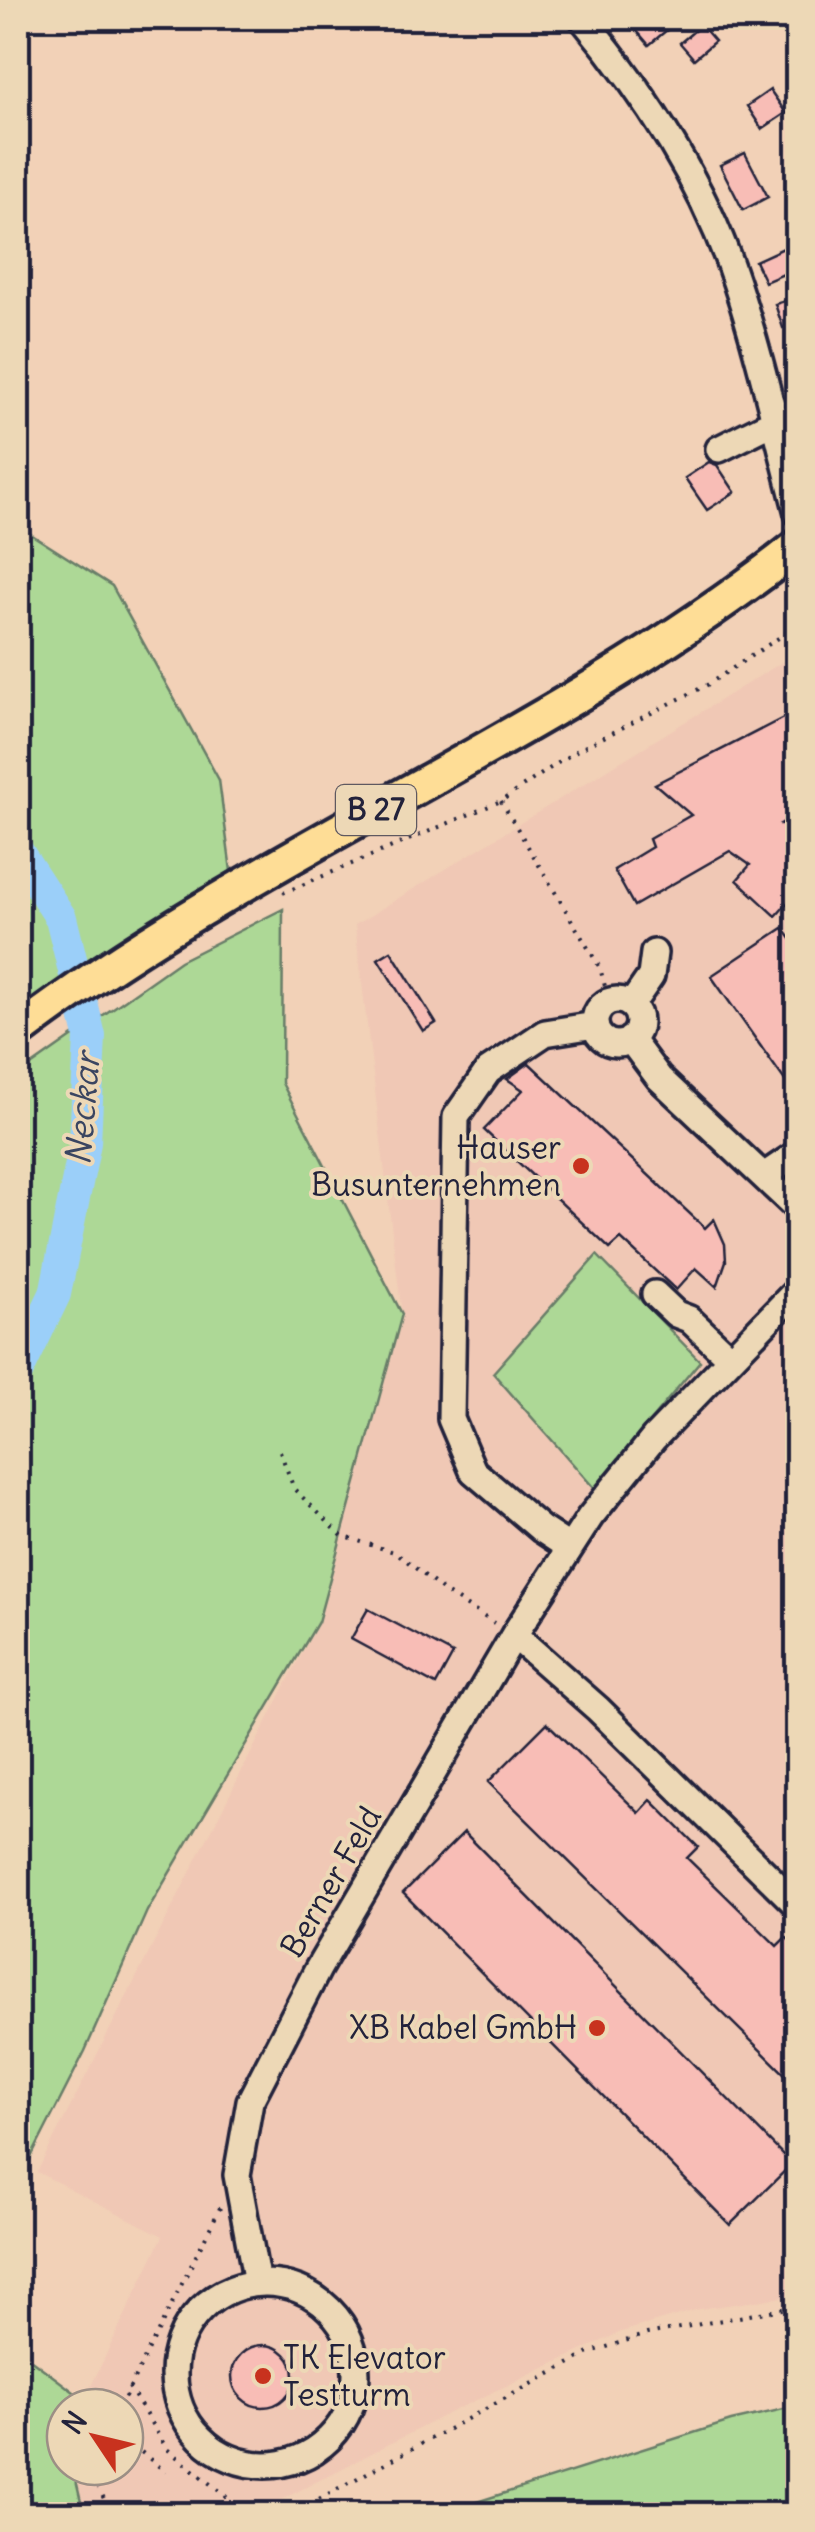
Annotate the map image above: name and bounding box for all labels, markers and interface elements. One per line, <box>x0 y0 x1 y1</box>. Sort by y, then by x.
road number: B 27 <box>336 785 416 835</box>
water label: Neckar <box>55 1047 109 1167</box>
place label: Hauser Busunternehmen <box>311 1127 561 1205</box>
marker: Hauser Busunternehmen <box>570 1155 592 1177</box>
street label: Berner Feld <box>271 1799 390 1964</box>
place label: XB Kabel GmbH <box>349 2007 577 2048</box>
marker: XB Kabel GmbH <box>586 2017 608 2039</box>
place label: TK Elevator Testturm <box>283 2337 446 2415</box>
marker: TK Elevator Testturm <box>252 2365 274 2387</box>
north arrow <box>45 2387 145 2487</box>
text: N <box>54 2404 95 2441</box>

